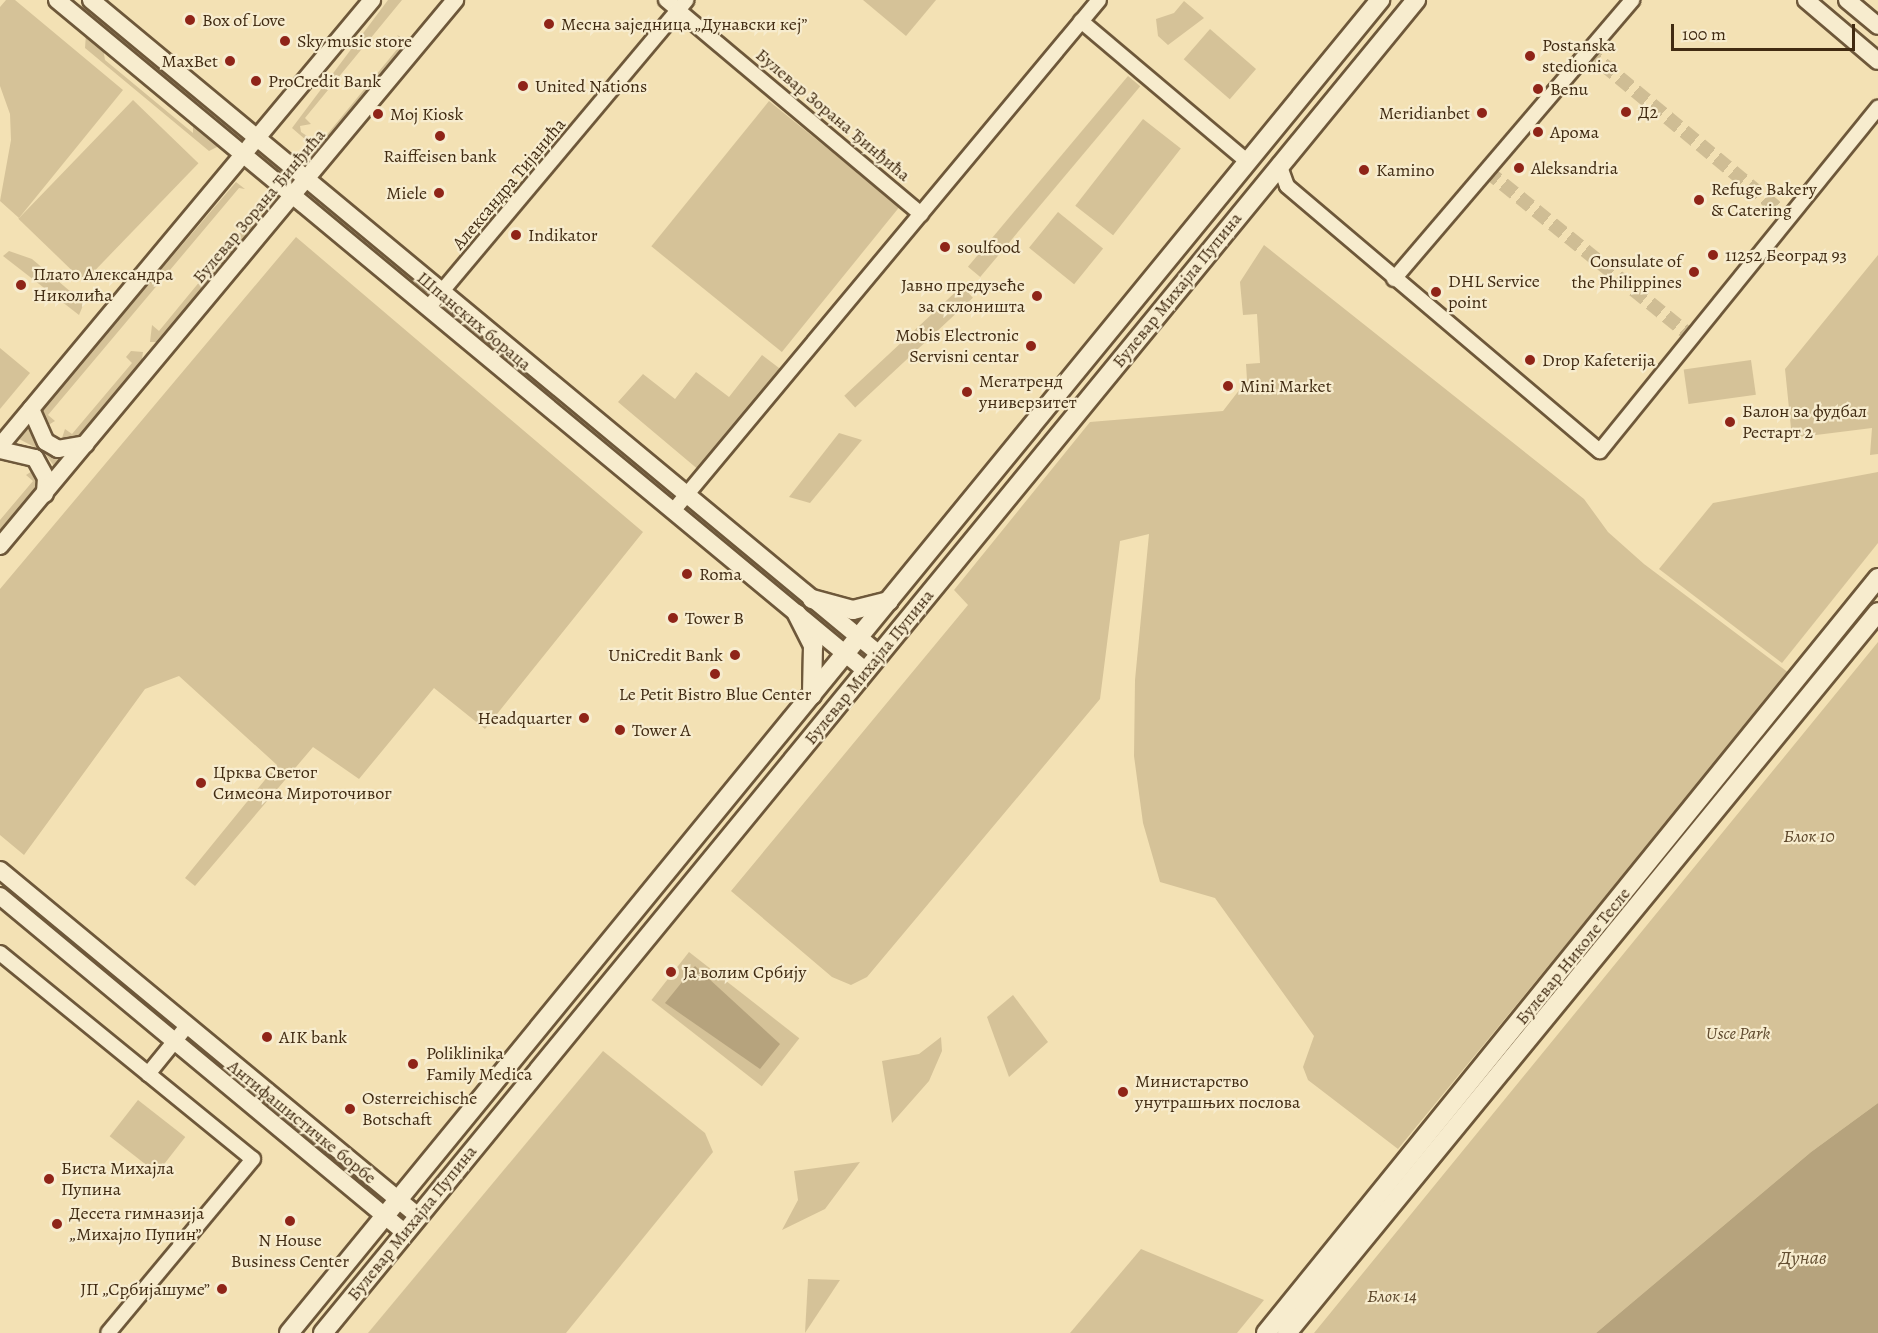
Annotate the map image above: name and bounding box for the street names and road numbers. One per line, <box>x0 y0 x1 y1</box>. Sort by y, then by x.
street label: Булевар Зорана Ђинђића <box>751 44 915 186</box>
street label: Александра Тијанића <box>448 114 570 254</box>
street label: Булевар Зорана Ђинђића <box>188 124 330 288</box>
street label: Булевар Михајла Пупина <box>1108 208 1246 372</box>
street label: Шпанских бораца <box>412 267 536 375</box>
street label: Булевар Михајла Пупина <box>800 585 938 749</box>
street label: Булевар Николе Тесле <box>1511 883 1635 1029</box>
street label: Антифашистичке борбе <box>223 1055 381 1189</box>
street label: Булевар Михајла Пупина <box>343 1141 481 1305</box>

